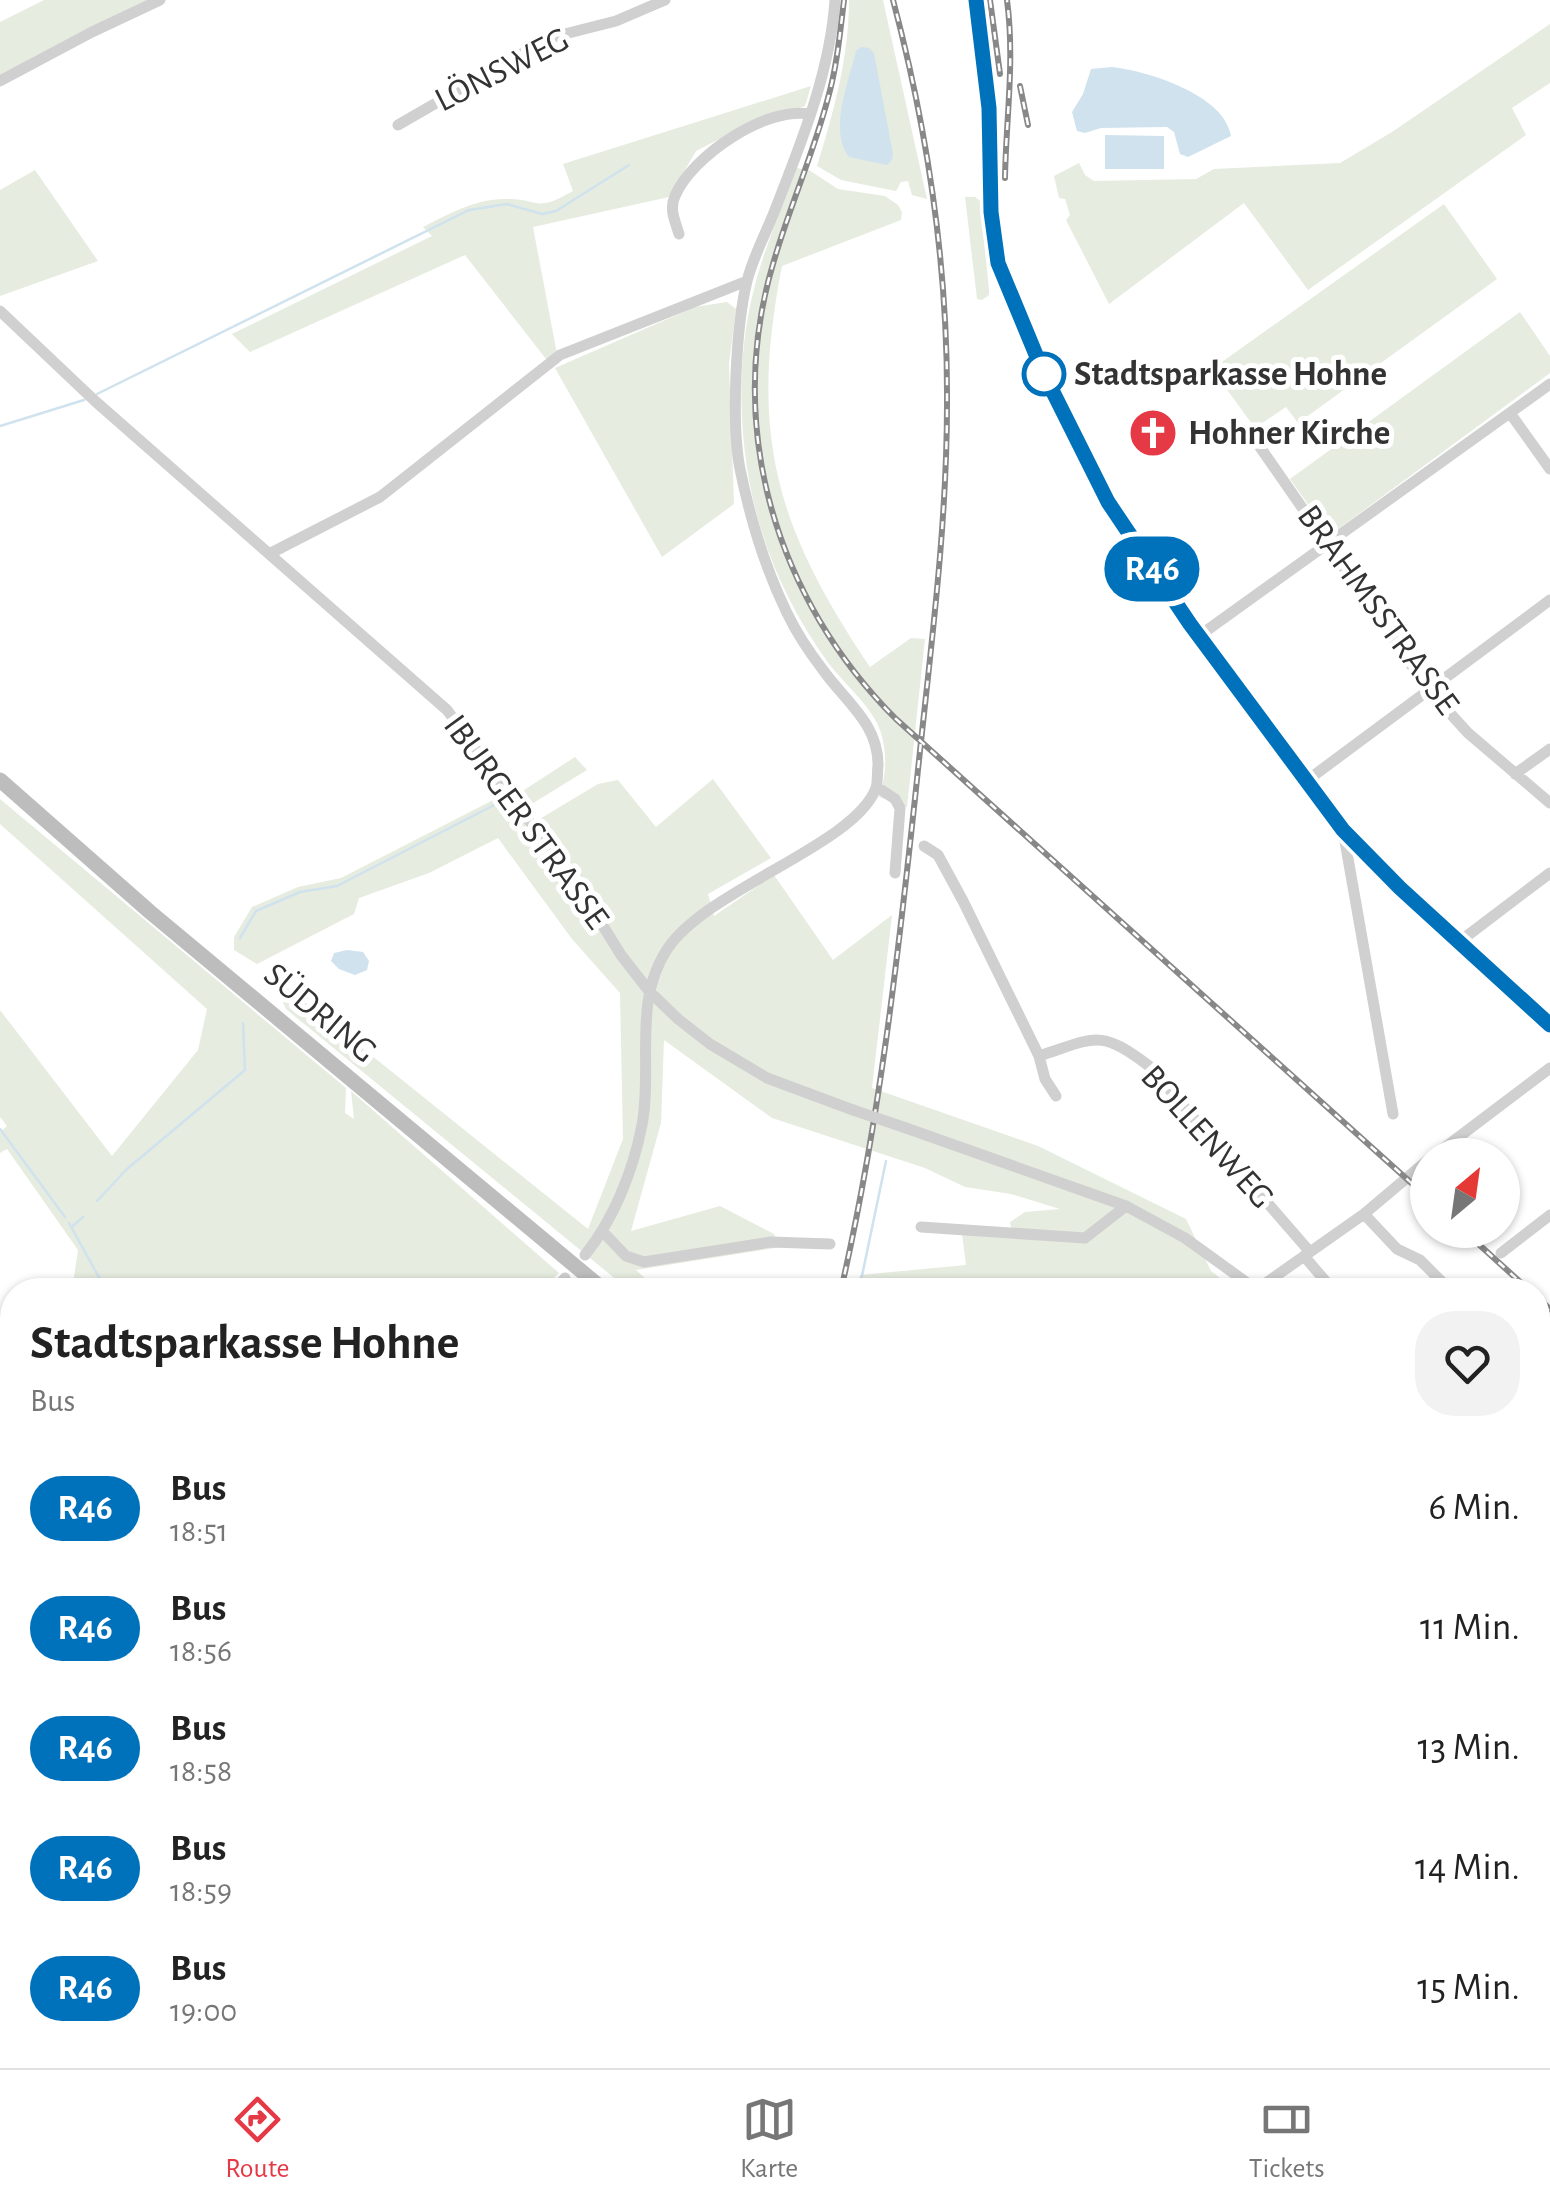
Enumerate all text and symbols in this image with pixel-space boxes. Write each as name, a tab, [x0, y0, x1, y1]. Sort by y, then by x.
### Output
street label: LÖNSWEG	[429, 21, 574, 118]
marker: Stadtsparkasse Hohne	[1023, 353, 1065, 395]
place label: Stadtsparkasse Hohne	[1074, 357, 1387, 392]
church icon: Hohner Kirche	[1127, 407, 1179, 459]
place label: Hohner Kirche	[1188, 416, 1390, 451]
street label: BRAHMSSTRASSE	[1291, 499, 1465, 721]
line badge: R46	[1094, 536, 1210, 602]
text: R46	[1124, 552, 1180, 587]
street label: IBURGER STRASSE	[437, 709, 615, 936]
street label: SÜDRING	[257, 956, 383, 1070]
street label: BOLLENWEG	[1134, 1059, 1280, 1215]
north arrow	[1410, 1138, 1520, 1248]
map controls	[1410, 1138, 1520, 1248]
button: heart	[1415, 1311, 1520, 1416]
text: Stadtsparkasse Hohne	[30, 1320, 459, 1368]
text: Bus	[30, 1385, 75, 1417]
text: Bus	[170, 1470, 226, 1508]
text: 6 Min.	[1428, 1489, 1520, 1527]
text: R46	[57, 1491, 113, 1526]
text: 18:51	[170, 1515, 228, 1547]
text: Bus	[170, 1590, 226, 1628]
text: 11 Min.	[1420, 1609, 1520, 1647]
text: R46	[57, 1611, 113, 1646]
text: 18:56	[170, 1635, 232, 1667]
text: Bus	[170, 1710, 226, 1748]
text: 13 Min.	[1418, 1729, 1520, 1767]
text: R46	[57, 1731, 113, 1766]
text: 18:58	[170, 1755, 232, 1787]
text: Bus	[170, 1830, 226, 1868]
text: 14 Min.	[1415, 1849, 1520, 1887]
text: R46	[57, 1851, 113, 1886]
text: 18:59	[170, 1875, 232, 1907]
text: Bus	[170, 1950, 226, 1988]
text: 15 Min.	[1417, 1969, 1520, 2007]
text: R46	[57, 1971, 113, 2006]
text: 19:00	[170, 1995, 237, 2027]
tab: Route	[225, 2092, 289, 2186]
tab: Karte	[740, 2092, 798, 2186]
tab: Tickets	[1249, 2092, 1325, 2186]

